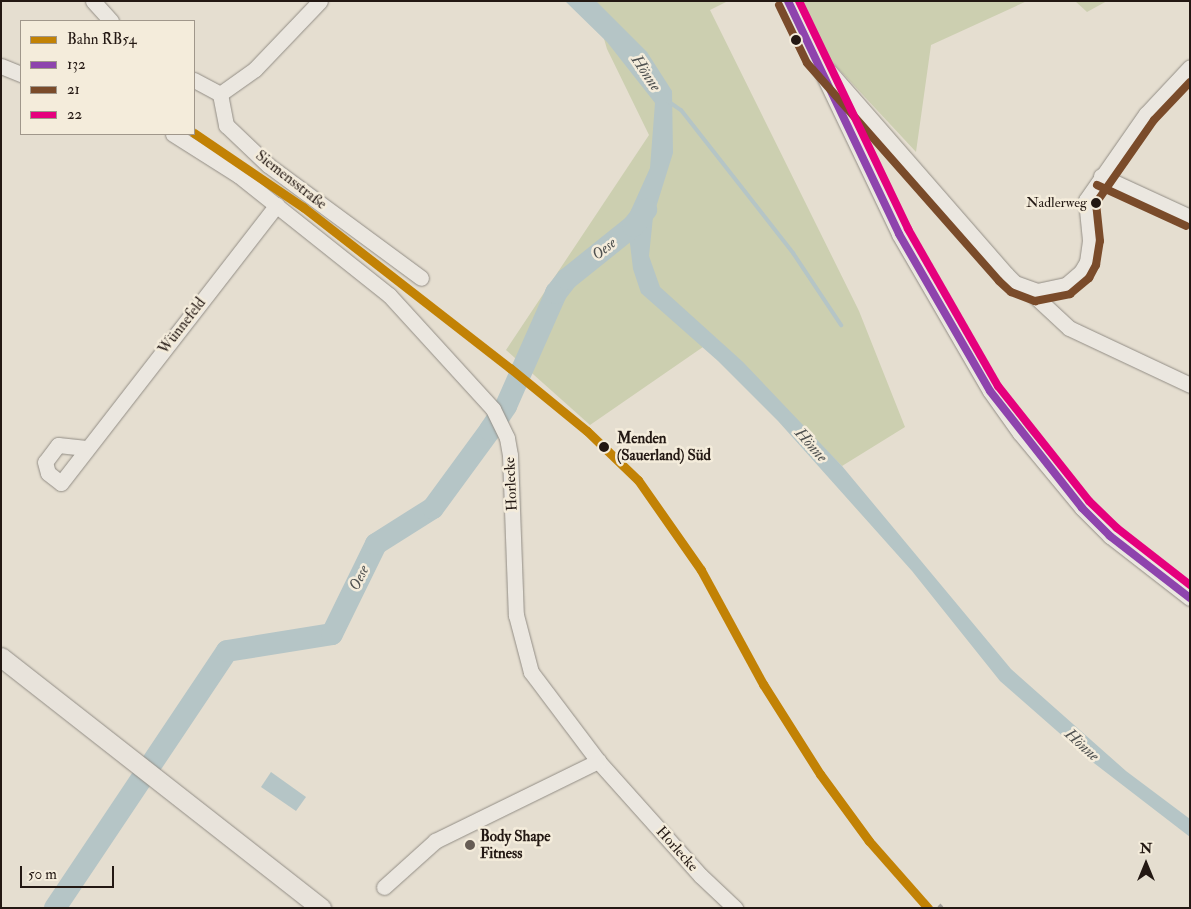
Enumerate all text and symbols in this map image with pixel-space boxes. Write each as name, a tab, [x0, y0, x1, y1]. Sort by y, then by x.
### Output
legend	[20, 20, 195, 135]
text: Bahn RB54	[67, 30, 137, 49]
unlabelled marker	[791, 35, 801, 45]
water label: Hönne	[627, 51, 665, 95]
text: 132	[67, 55, 86, 74]
text: 21	[67, 80, 80, 99]
text: 22	[67, 105, 82, 124]
street label: Siemensstraße	[252, 147, 330, 213]
place label: Nadlerweg	[1026, 195, 1087, 211]
marker: Nadlerweg	[1091, 198, 1101, 208]
water label: Oese	[588, 233, 620, 265]
street label: Wünnefeld	[154, 294, 210, 358]
water label: Hönne	[791, 424, 831, 466]
place label: Menden (Sauerland) Süd	[617, 429, 711, 464]
marker: Menden (Sauerland) Süd	[595, 438, 613, 456]
street label: Horlecke	[501, 456, 521, 512]
water label: Oese	[345, 562, 373, 594]
water label: Hönne	[1061, 725, 1103, 765]
street label: Horlecke	[652, 823, 702, 875]
place label: Body Shape Fitness	[480, 827, 550, 862]
marker: Body Shape Fitness	[464, 839, 476, 851]
north arrow	[1121, 839, 1171, 889]
text: N	[1140, 840, 1152, 857]
scale bar	[22, 856, 116, 888]
text: 50 m	[28, 865, 57, 884]

